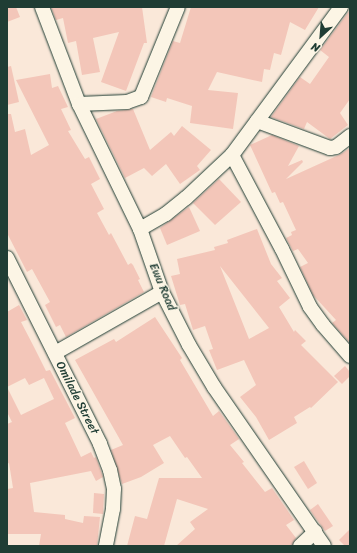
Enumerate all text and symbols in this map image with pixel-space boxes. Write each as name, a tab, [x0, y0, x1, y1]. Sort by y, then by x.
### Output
north arrow	[301, 16, 341, 56]
text: N	[308, 37, 323, 57]
street label: Ewu Road	[146, 261, 178, 313]
street label: Omilade Street	[52, 359, 102, 437]

